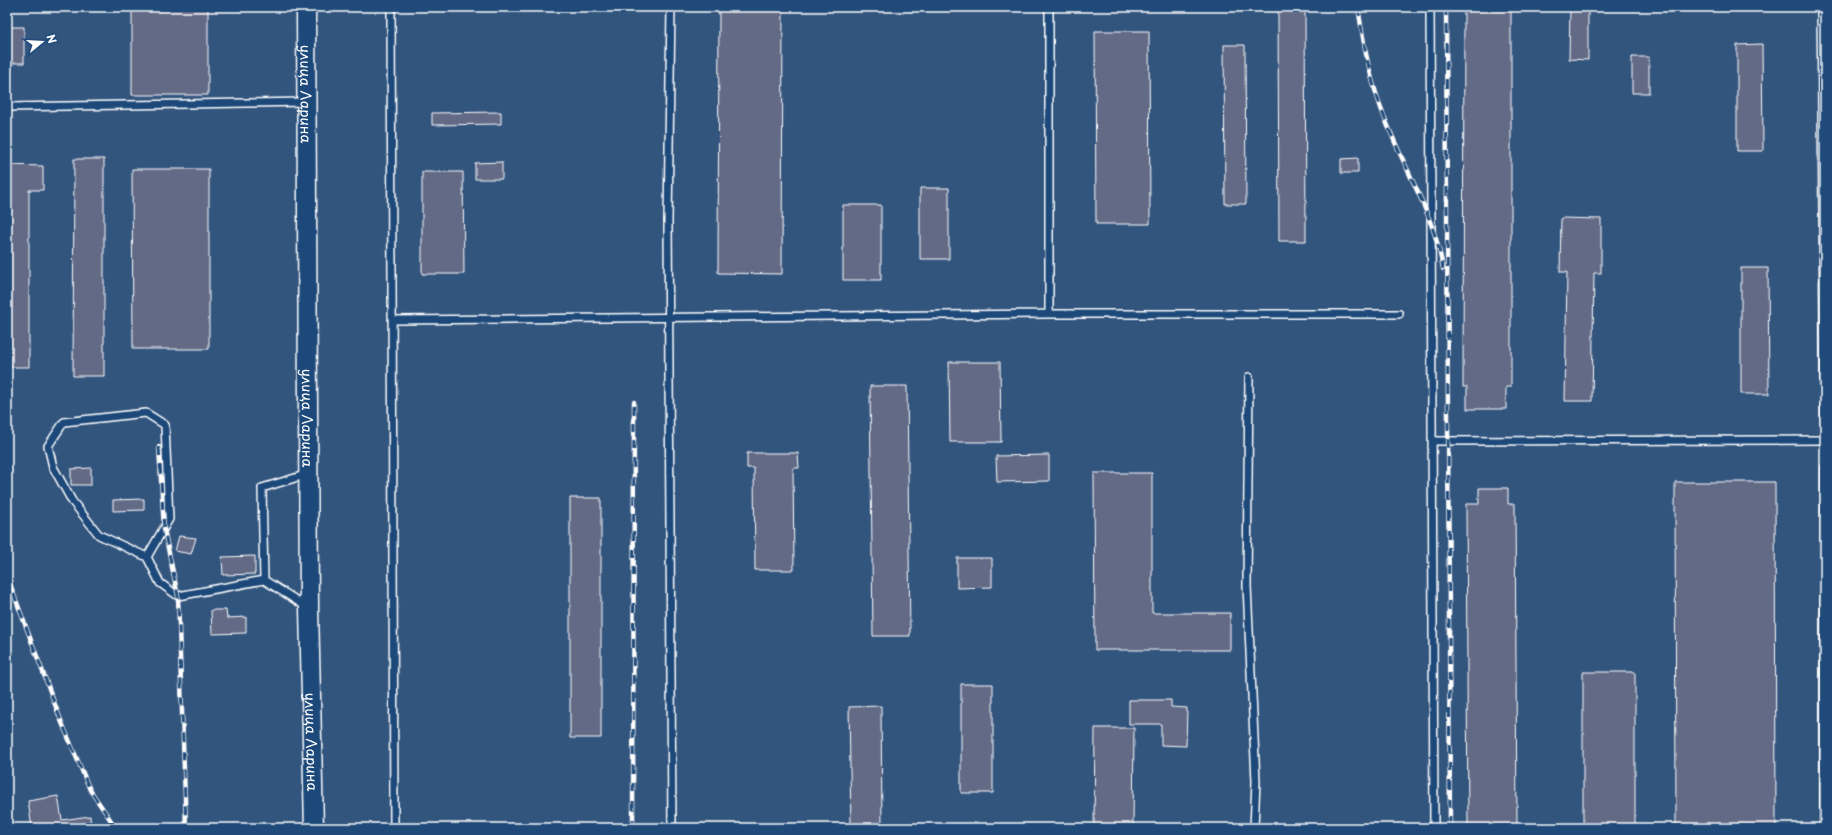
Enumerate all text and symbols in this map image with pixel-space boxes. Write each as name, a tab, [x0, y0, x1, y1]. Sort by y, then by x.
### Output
north arrow	[22, 22, 62, 62]
text: N	[43, 32, 62, 46]
street label: улица Ларина	[296, 45, 317, 144]
street label: улица Ларина	[297, 369, 319, 468]
street label: улица Ларина	[300, 692, 324, 792]

